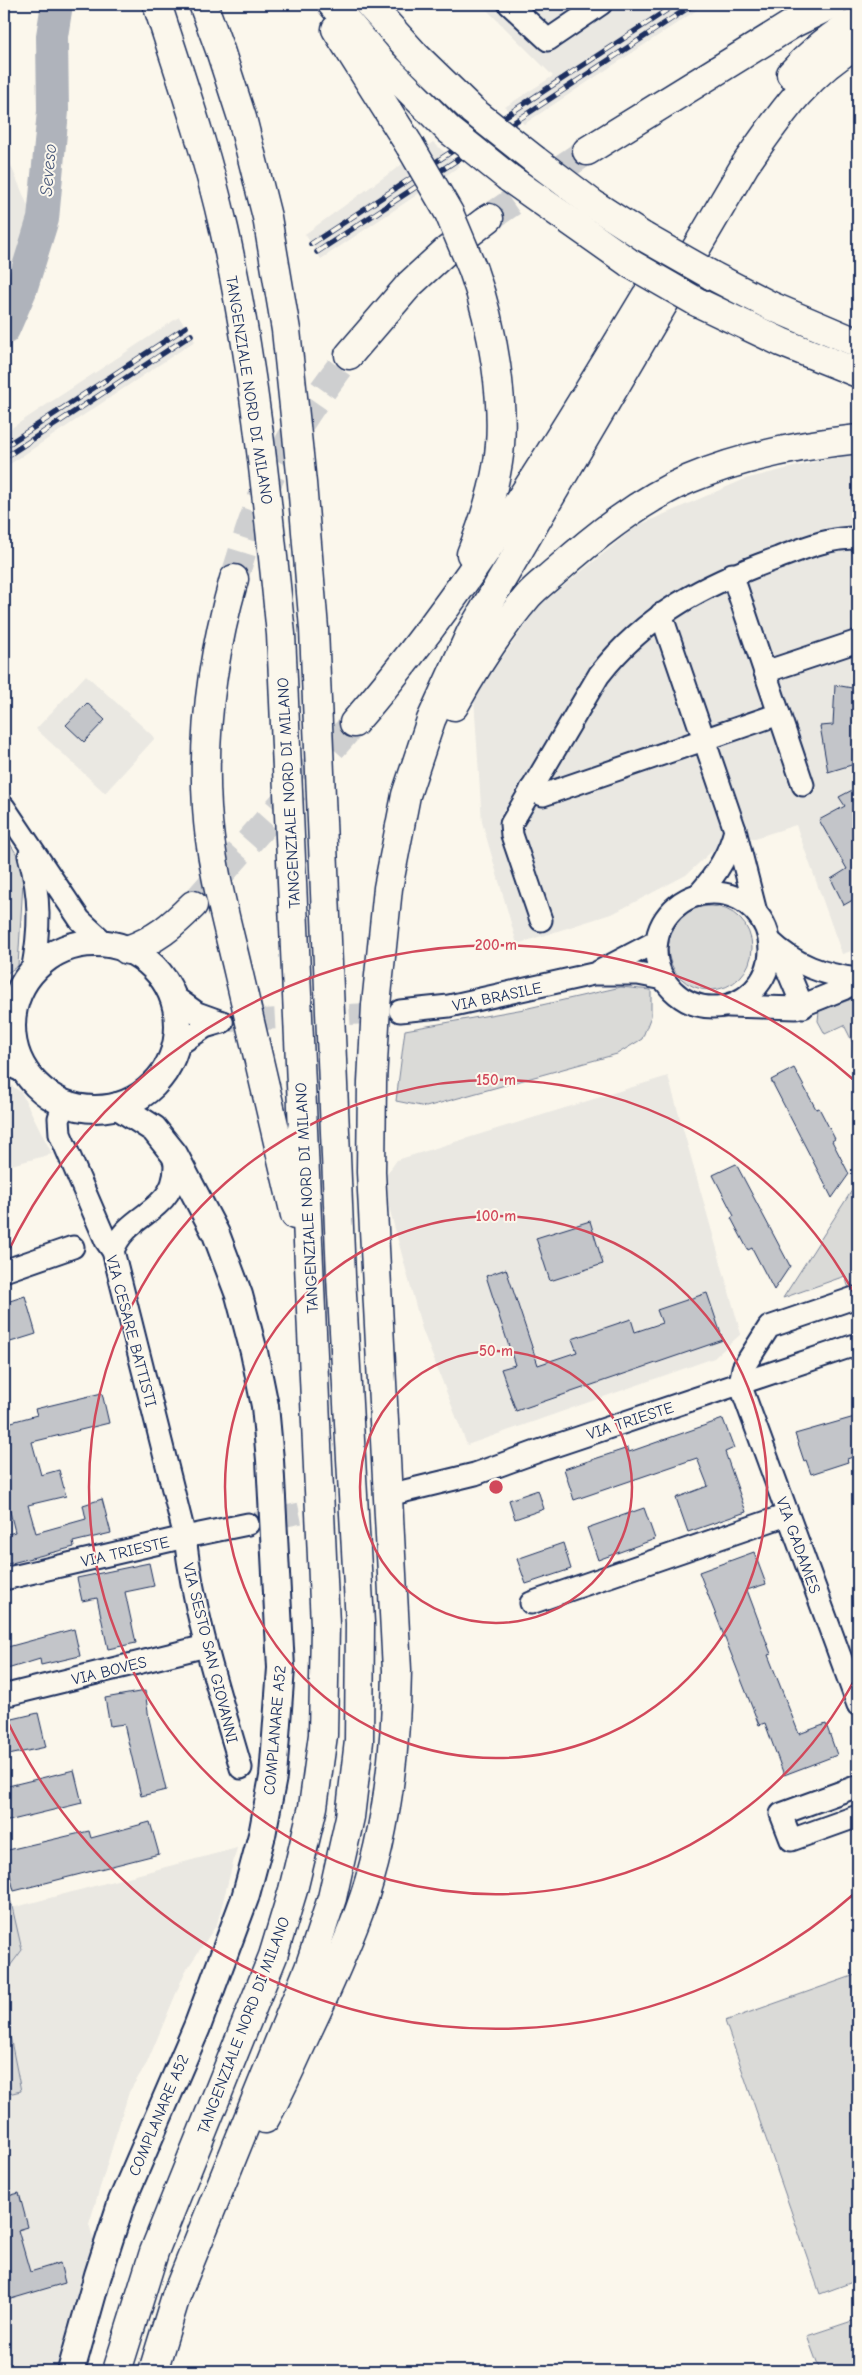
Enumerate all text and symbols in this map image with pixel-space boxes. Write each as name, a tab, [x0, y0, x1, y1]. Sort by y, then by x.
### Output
water label: Seveso	[36, 143, 61, 197]
street label: TANGENZIALE NORD DI MILANO	[222, 275, 276, 506]
street label: TANGENZIALE NORD DI MILANO	[274, 677, 304, 909]
text: 200 m	[475, 936, 517, 954]
street label: VIA BRASILE	[451, 979, 544, 1015]
text: 150 m	[476, 1071, 516, 1089]
street label: TANGENZIALE NORD DI MILANO	[292, 1082, 322, 1314]
text: 100 m	[476, 1207, 516, 1225]
street label: VIA CESARE BATTISTI	[102, 1253, 160, 1409]
text: 50 m	[479, 1342, 513, 1360]
street label: VIA TRIESTE	[585, 1398, 676, 1443]
centre of rings	[487, 1478, 505, 1496]
street label: VIA GADAMES	[772, 1495, 824, 1596]
street label: VIA TRIESTE	[79, 1533, 171, 1571]
street label: VIA SESTO SAN GIOVANNI	[179, 1561, 241, 1745]
street label: VIA BOVES	[70, 1653, 149, 1689]
street label: COMPLANARE A52	[260, 1664, 290, 1796]
street label: TANGENZIALE NORD DI MILANO	[194, 1914, 294, 2136]
street label: COMPLANARE A52	[125, 2052, 193, 2179]

